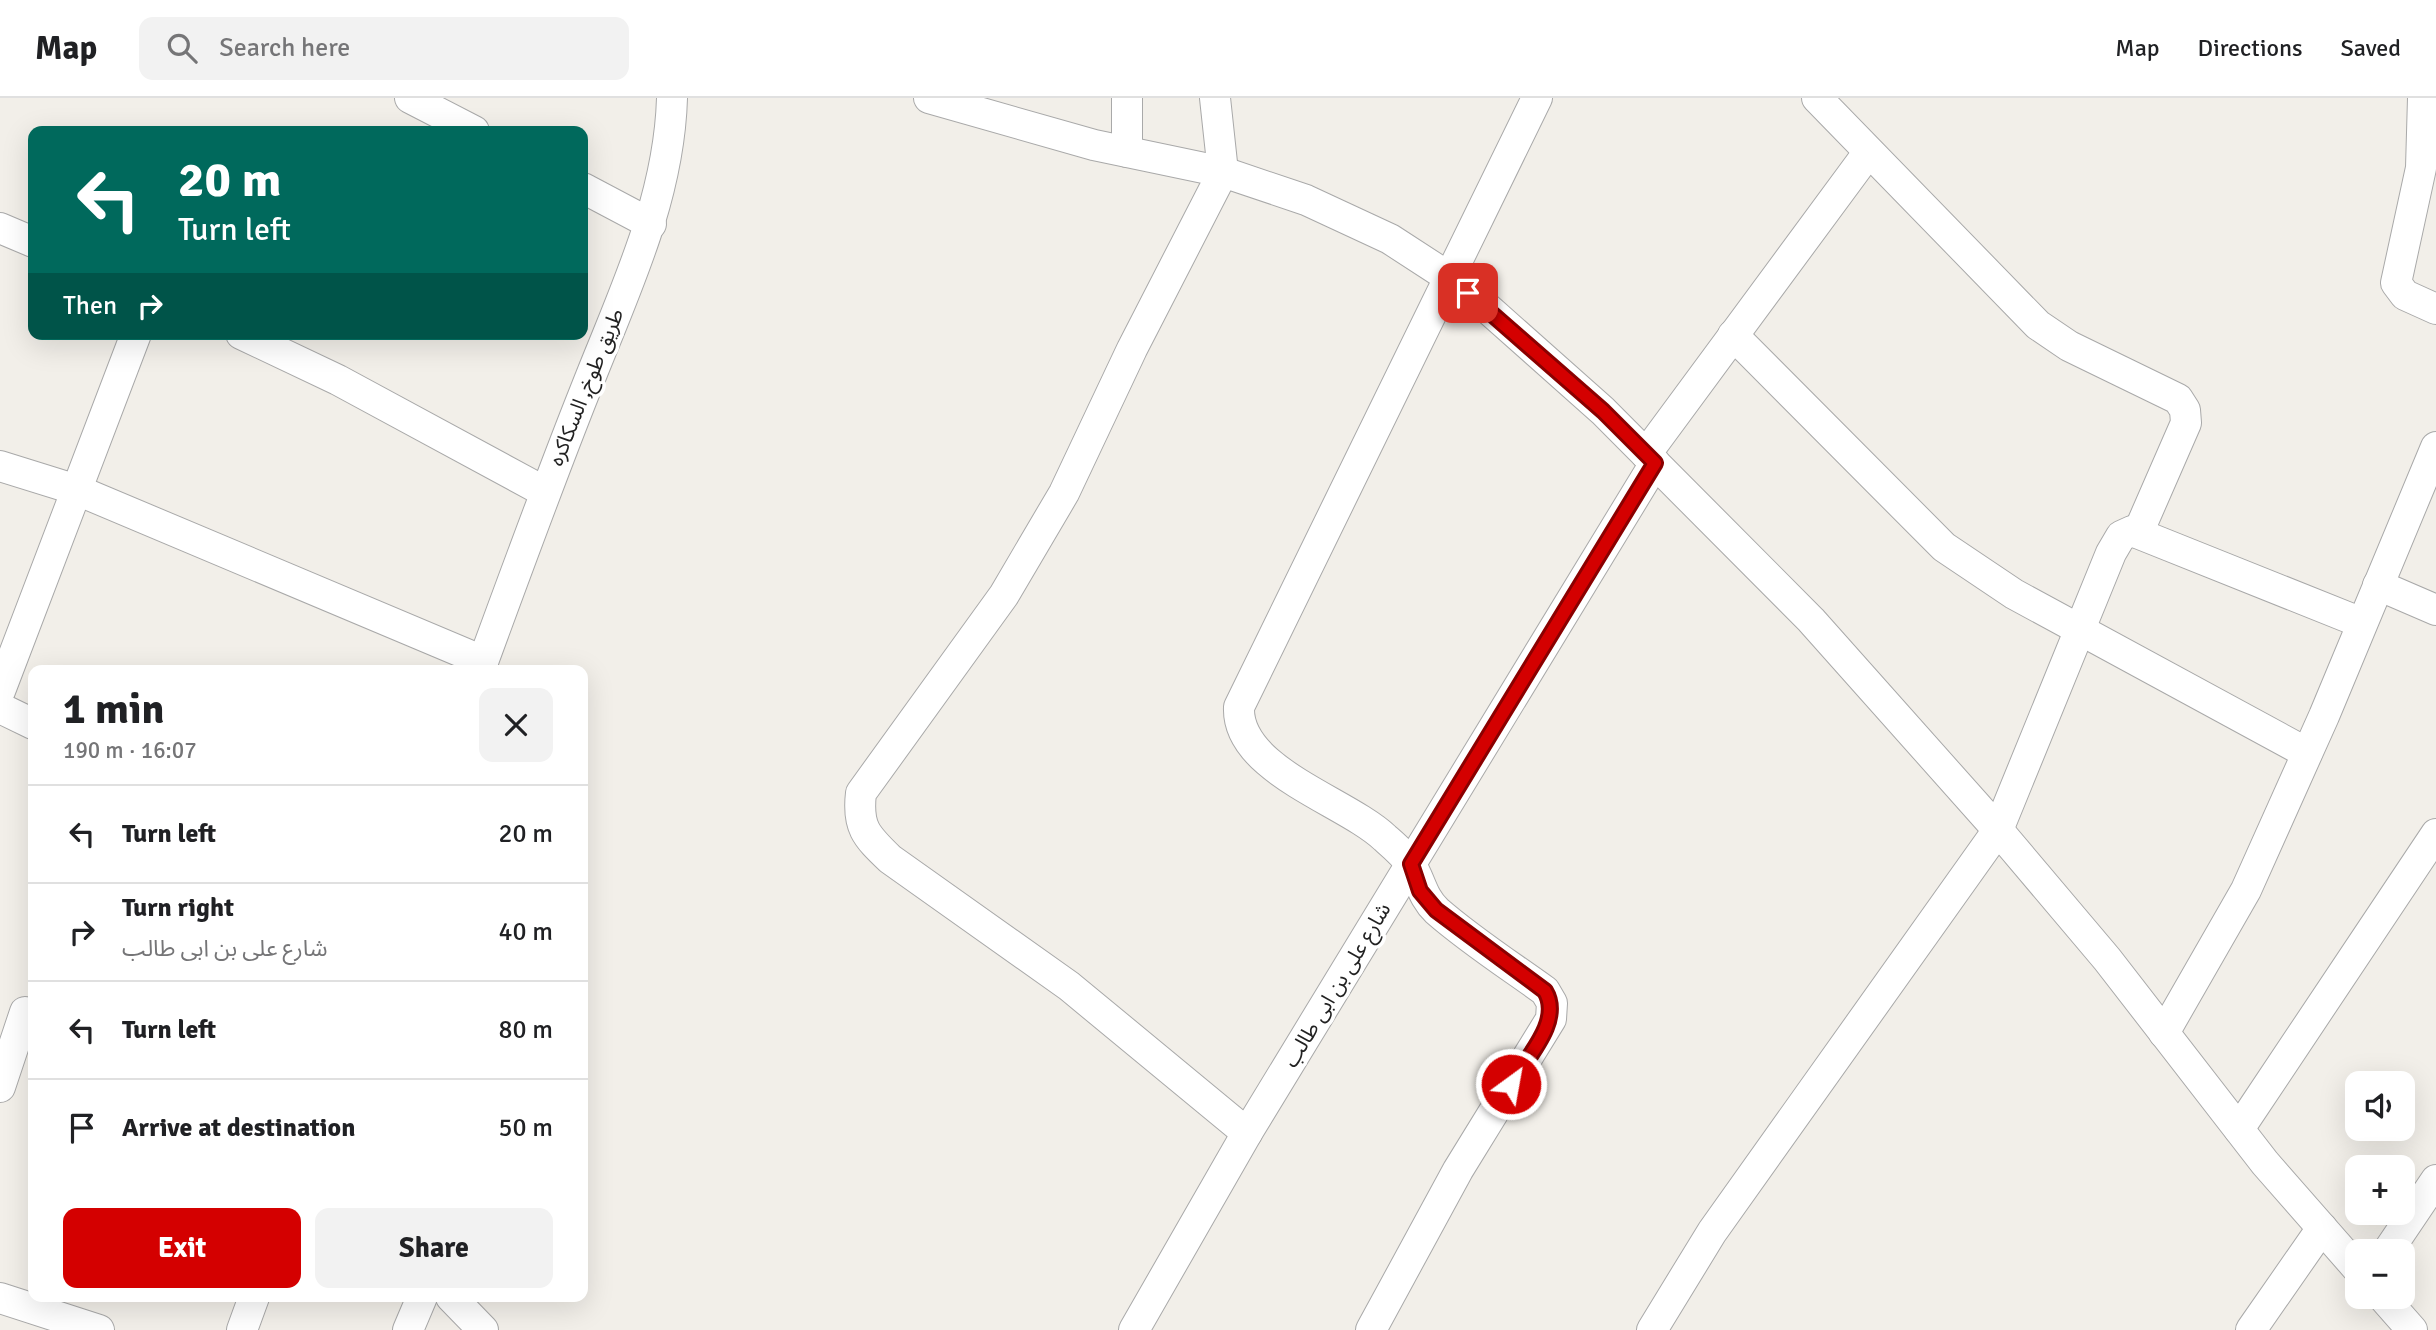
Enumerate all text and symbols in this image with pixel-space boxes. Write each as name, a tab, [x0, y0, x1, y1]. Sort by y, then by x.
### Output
search box	[139, 17, 629, 80]
text: Map	[35, 28, 97, 69]
icon: search	[163, 29, 201, 67]
text: Search here	[219, 32, 350, 64]
text: Map	[2115, 33, 2160, 63]
text: Directions	[2198, 33, 2303, 63]
text: Saved	[2341, 33, 2401, 63]
text: 20 m	[178, 150, 281, 210]
icon: left	[63, 154, 154, 245]
text: Turn left	[178, 210, 291, 249]
pin	[1438, 263, 1498, 323]
icon: arrive	[1449, 274, 1487, 312]
icon: right	[131, 287, 169, 325]
text: Then	[63, 290, 117, 322]
street label: طريق طوخ, السكاكره	[543, 305, 631, 470]
text: 1 min	[63, 684, 164, 735]
button: close	[479, 688, 553, 762]
text: 190 m · 16:07	[63, 736, 197, 765]
icon: left	[63, 815, 101, 853]
text: Turn left	[122, 818, 216, 850]
text: 20 m	[498, 818, 553, 850]
text: Turn right	[122, 892, 234, 924]
street label: شارع على بن ابى طالب	[1278, 898, 1398, 1073]
icon: right	[63, 913, 101, 951]
text: 40 m	[498, 916, 553, 948]
text: شارع على بن ابى طالب	[122, 934, 327, 963]
icon: left	[63, 1011, 101, 1049]
text: Turn left	[122, 1014, 216, 1046]
text: 80 m	[498, 1014, 553, 1046]
position arrow	[1474, 1047, 1548, 1121]
map controls	[2345, 1071, 2415, 1309]
button: sound	[2345, 1071, 2415, 1141]
icon: arrive	[63, 1109, 101, 1147]
text: Arrive at destination	[122, 1112, 355, 1144]
text: 50 m	[498, 1112, 553, 1144]
button: +	[2345, 1155, 2415, 1225]
button: Exit	[63, 1208, 301, 1288]
button: Share	[315, 1208, 553, 1288]
button: −	[2345, 1239, 2415, 1309]

